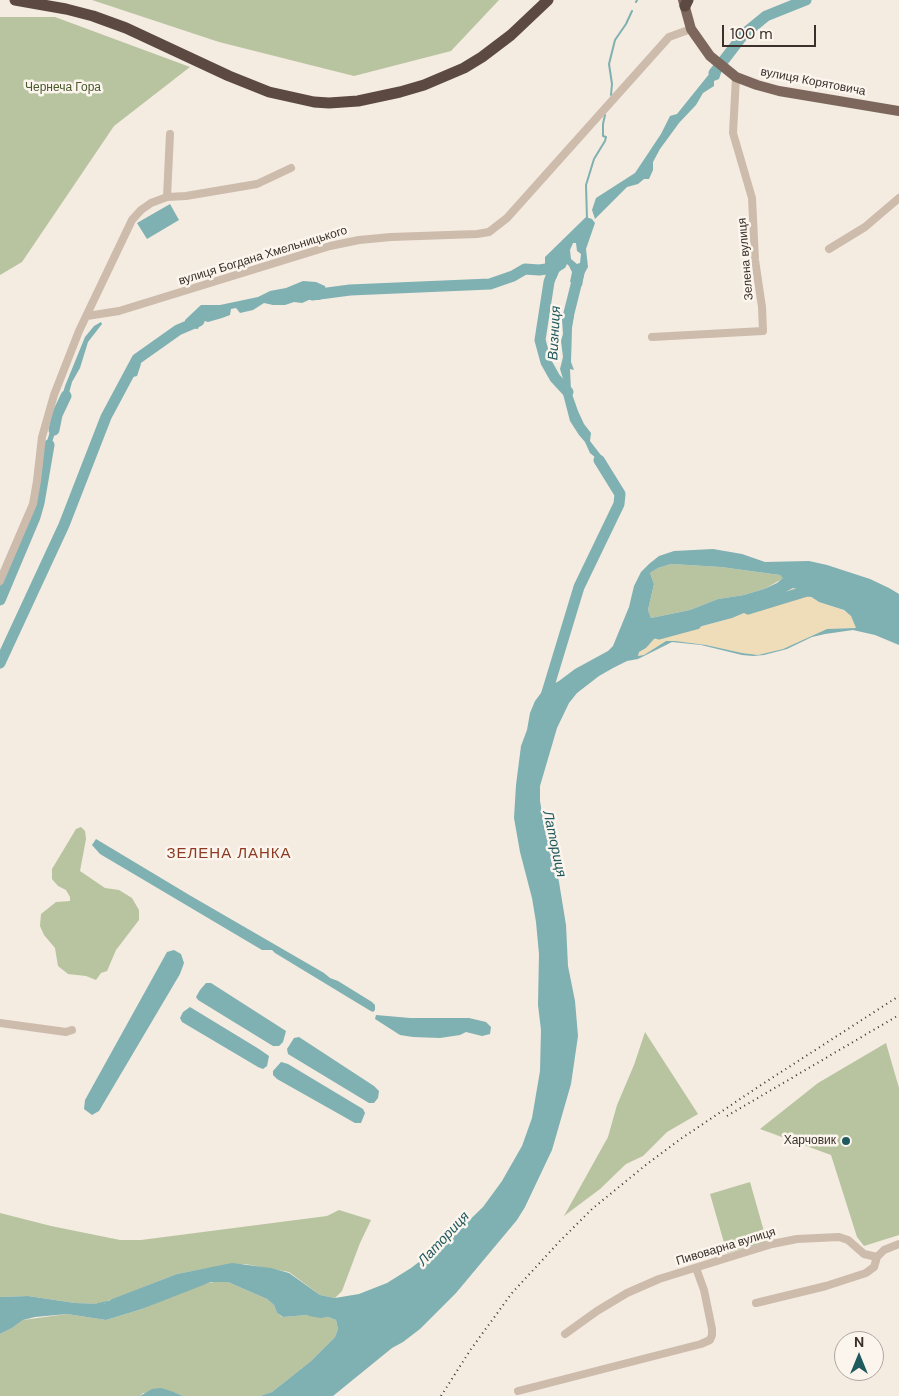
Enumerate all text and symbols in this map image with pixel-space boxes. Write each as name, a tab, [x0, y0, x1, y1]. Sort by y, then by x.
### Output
scale bar	[724, 15, 818, 47]
text: 100 m	[730, 24, 773, 44]
street label: вулиця Корятовича	[759, 65, 867, 99]
park label: Чернеча Гора	[25, 81, 101, 95]
street label: Зелена вулиця	[735, 217, 757, 301]
street label: вулиця Богдана Хмельницького	[177, 223, 349, 289]
water label: Визниця	[545, 305, 565, 361]
water label: Латориця	[539, 809, 569, 879]
district label: ЗЕЛЕНА ЛАНКА	[165, 845, 293, 863]
place label: Харчовик	[784, 1134, 836, 1148]
marker: Харчовик	[840, 1135, 852, 1147]
water label: Латориця	[415, 1209, 473, 1269]
street label: Пивоварна вулиця	[675, 1225, 777, 1269]
north arrow	[834, 1331, 884, 1381]
text: N	[854, 1333, 864, 1351]

